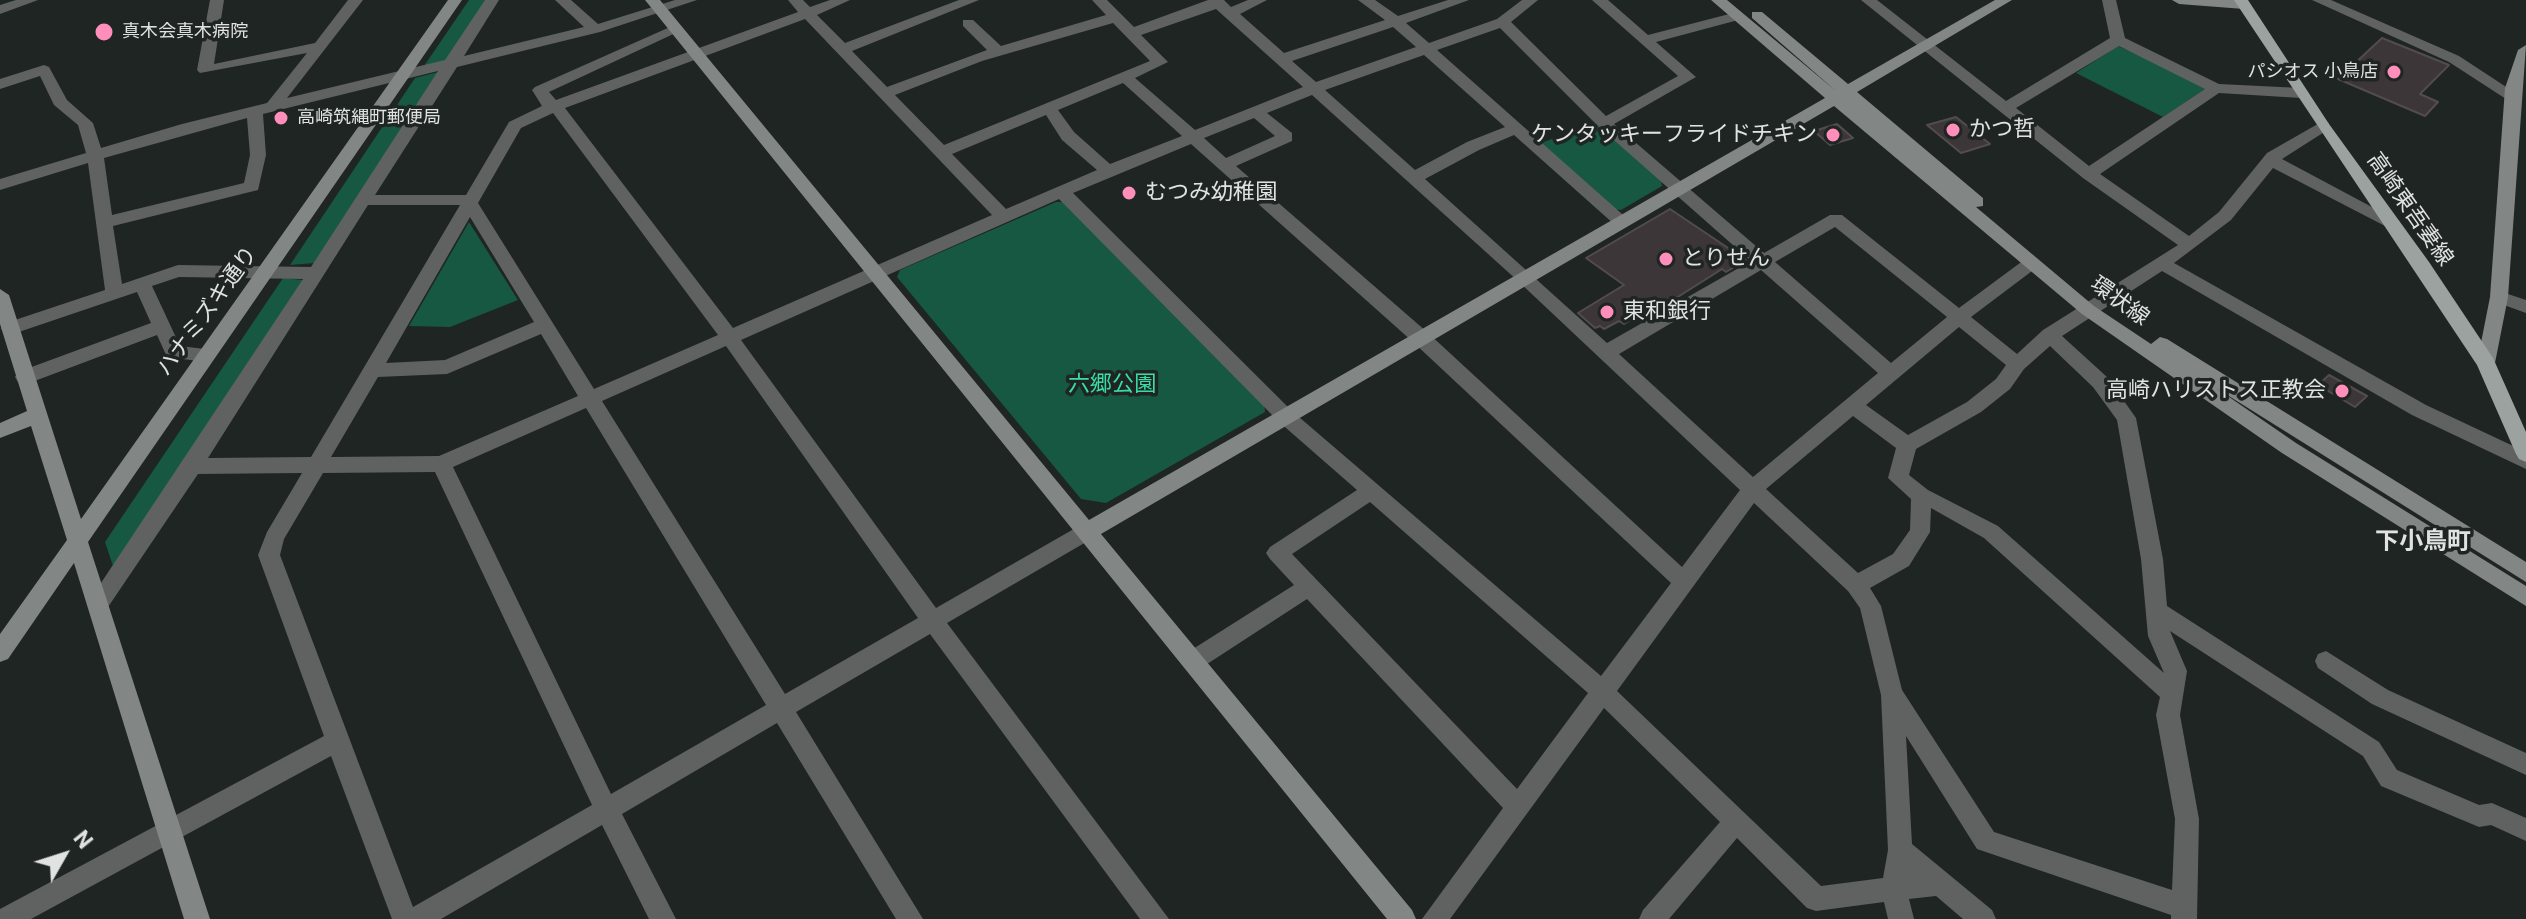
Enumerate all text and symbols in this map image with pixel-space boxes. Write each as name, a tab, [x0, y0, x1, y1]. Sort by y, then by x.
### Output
marker: 真木会真木病院	[93, 21, 115, 43]
place label: 真木会真木病院	[122, 21, 248, 43]
place label: パシオス 小鳥店	[2248, 61, 2378, 83]
marker: パシオス 小鳥店	[2385, 63, 2403, 81]
place label: 高崎筑縄町郵便局	[297, 107, 441, 129]
marker: 高崎筑縄町郵便局	[272, 109, 290, 127]
place label: かつ哲	[1969, 117, 2035, 143]
marker: かつ哲	[1944, 121, 1962, 139]
place label: ケンタッキーフライドチキン	[1531, 122, 1817, 148]
marker: ケンタッキーフライドチキン	[1824, 126, 1842, 144]
street label: 高崎東吾妻線	[2360, 148, 2458, 272]
place label: むつみ幼稚園	[1145, 180, 1277, 206]
marker: むつみ幼稚園	[1120, 184, 1138, 202]
street label: ハナミズキ通り	[152, 242, 264, 382]
place label: とりせん	[1682, 246, 1770, 272]
marker: とりせん	[1657, 250, 1675, 268]
street label: 環状線	[2085, 272, 2153, 332]
place label: 東和銀行	[1623, 299, 1711, 325]
marker: 東和銀行	[1598, 303, 1616, 321]
park label: 六郷公園	[1068, 372, 1156, 398]
place label: 高崎ハリストス正教会	[2106, 378, 2326, 404]
marker: 高崎ハリストス正教会	[2333, 382, 2351, 400]
district label: 下小鳥町	[2375, 529, 2471, 557]
north arrow	[24, 815, 104, 895]
text: N	[68, 826, 98, 853]

